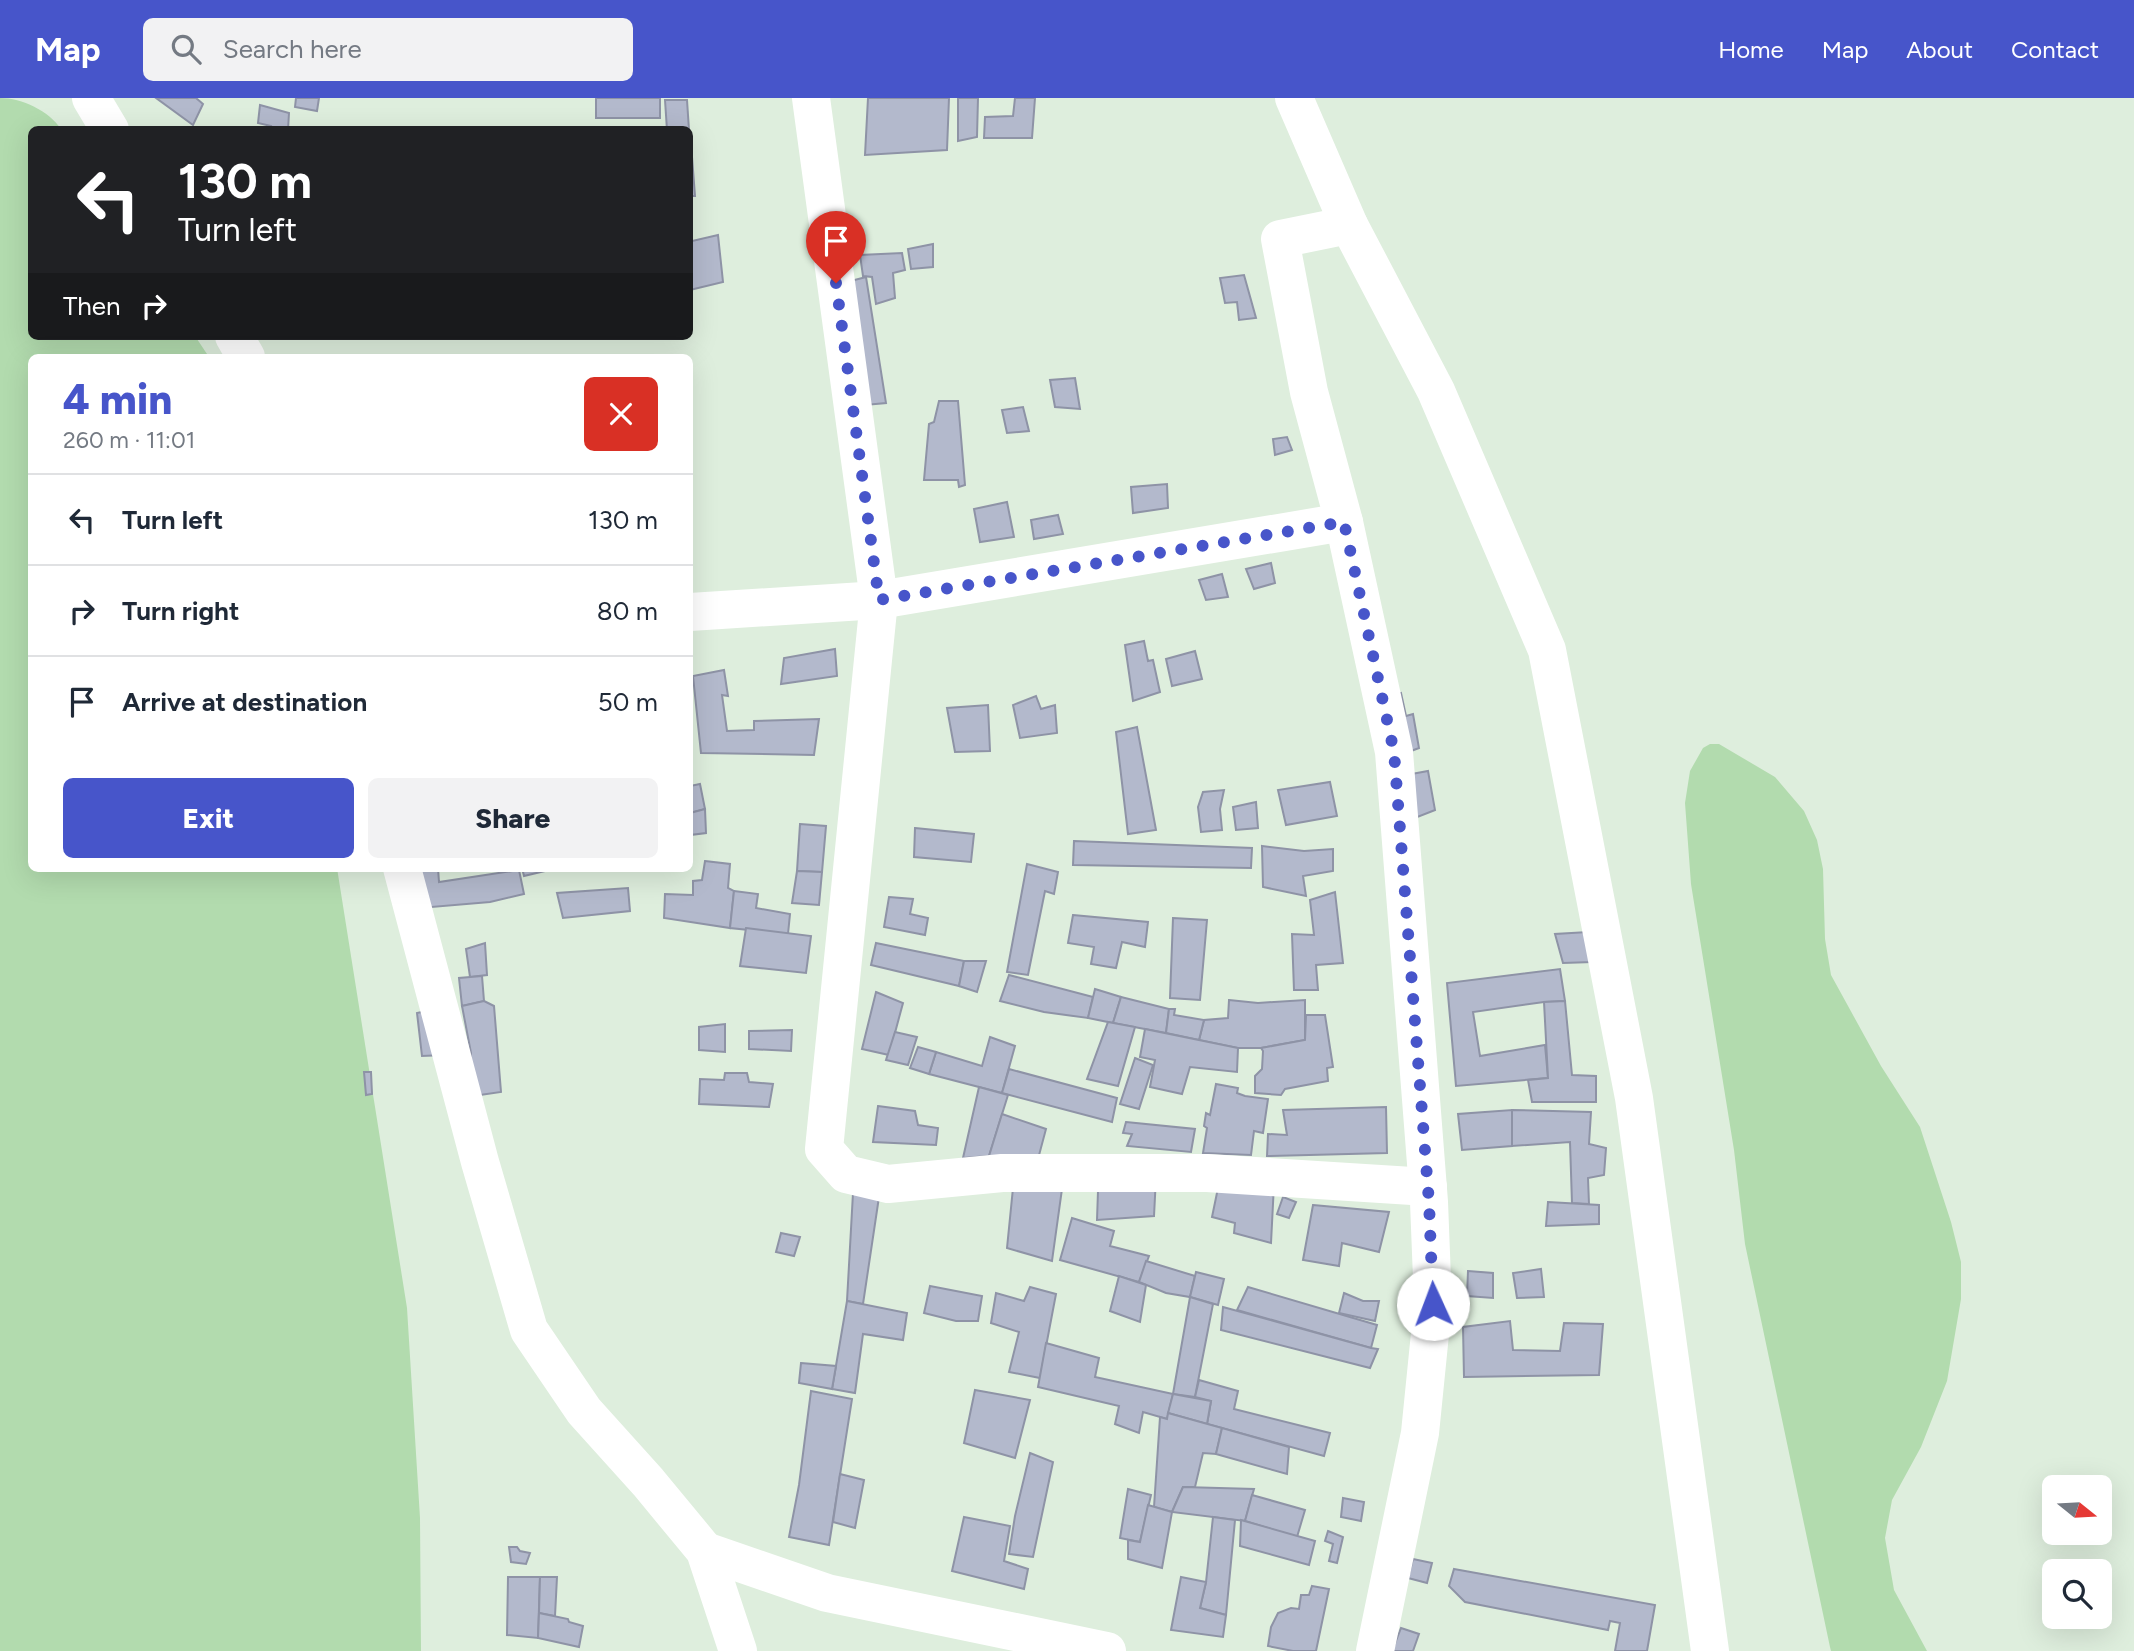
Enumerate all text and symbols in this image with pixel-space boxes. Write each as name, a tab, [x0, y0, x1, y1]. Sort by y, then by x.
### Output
search box	[143, 18, 633, 81]
text: Map	[35, 30, 101, 69]
icon: search	[167, 30, 205, 68]
text: Search here	[223, 33, 362, 65]
text: Home	[1718, 35, 1784, 64]
text: Map	[1822, 35, 1868, 64]
text: About	[1906, 35, 1973, 64]
text: Contact	[2011, 35, 2099, 64]
text: 130 m	[178, 151, 312, 210]
icon: left	[63, 154, 154, 245]
text: Turn left	[178, 211, 297, 249]
pin	[806, 211, 866, 283]
icon: arrive	[817, 222, 855, 260]
icon: right	[135, 287, 173, 325]
text: Then	[63, 290, 121, 322]
text: 4 min	[63, 374, 172, 425]
button: close	[584, 377, 658, 451]
text: 260 m · 11:01	[63, 426, 195, 454]
icon: left	[63, 501, 101, 539]
text: Turn left	[122, 504, 223, 536]
text: 130 m	[588, 504, 658, 536]
icon: right	[63, 592, 101, 630]
text: Turn right	[122, 595, 239, 627]
text: 80 m	[597, 595, 658, 627]
icon: arrive	[63, 683, 101, 721]
text: Arrive at destination	[122, 686, 367, 718]
text: 50 m	[598, 686, 658, 718]
button: Exit	[63, 778, 354, 858]
button: Share	[368, 778, 658, 858]
position arrow	[1396, 1267, 1470, 1341]
north arrow	[2042, 1475, 2112, 1545]
map controls	[2042, 1475, 2112, 1629]
button: search	[2042, 1559, 2112, 1629]

